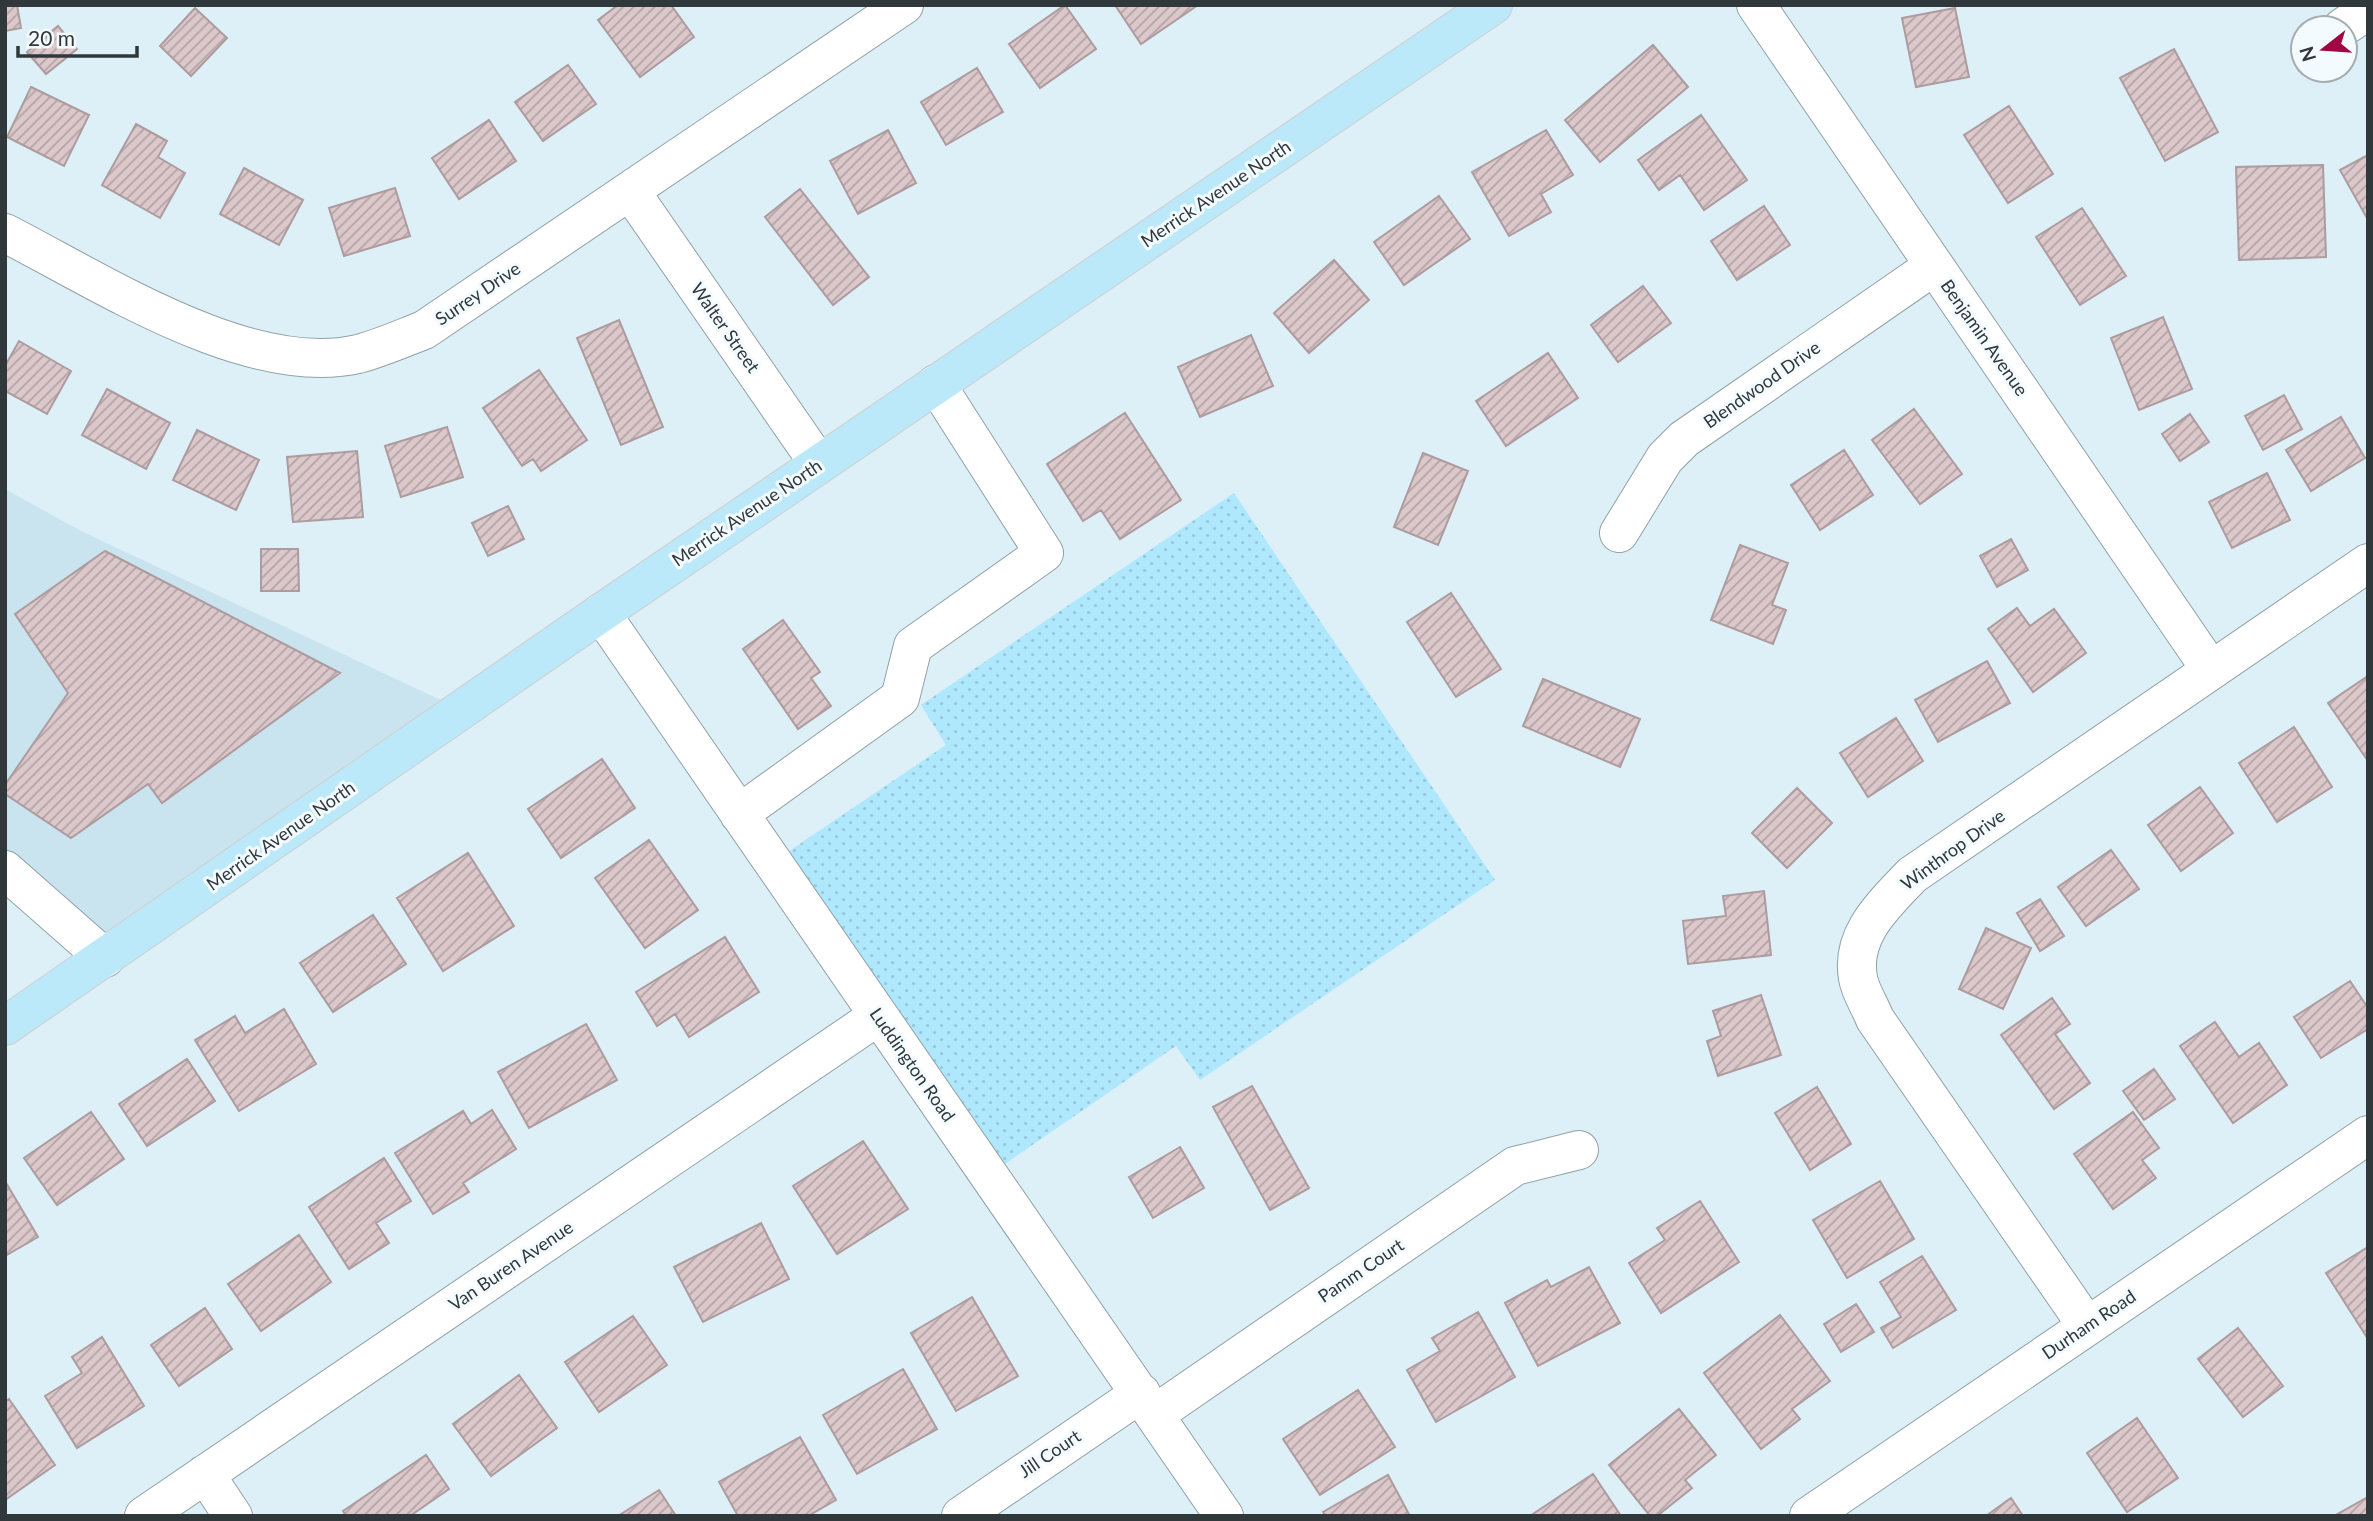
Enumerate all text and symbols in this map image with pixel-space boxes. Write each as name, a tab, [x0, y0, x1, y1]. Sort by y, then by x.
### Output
scale bar	[18, 14, 136, 58]
north arrow	[2289, 14, 2359, 84]
text: 20 m	[28, 25, 75, 50]
text: N	[2294, 44, 2320, 64]
street label: Merrick Avenue North	[1136, 135, 1295, 252]
street label: Surrey Drive	[431, 257, 524, 330]
street label: Benjamin Avenue	[1936, 275, 2033, 400]
street label: Walter Street	[687, 278, 765, 377]
street label: Blendwood Drive	[1699, 336, 1824, 433]
street label: Merrick Avenue North	[667, 454, 826, 571]
street label: Merrick Avenue North	[202, 776, 359, 895]
street label: Winthrop Drive	[1896, 804, 2009, 894]
street label: Luddington Road	[865, 1003, 960, 1126]
street label: Van Buren Avenue	[444, 1215, 577, 1315]
street label: Pamm Court	[1313, 1233, 1408, 1307]
street label: Durham Road	[2037, 1285, 2140, 1364]
street label: Jill Court	[1014, 1424, 1085, 1482]

